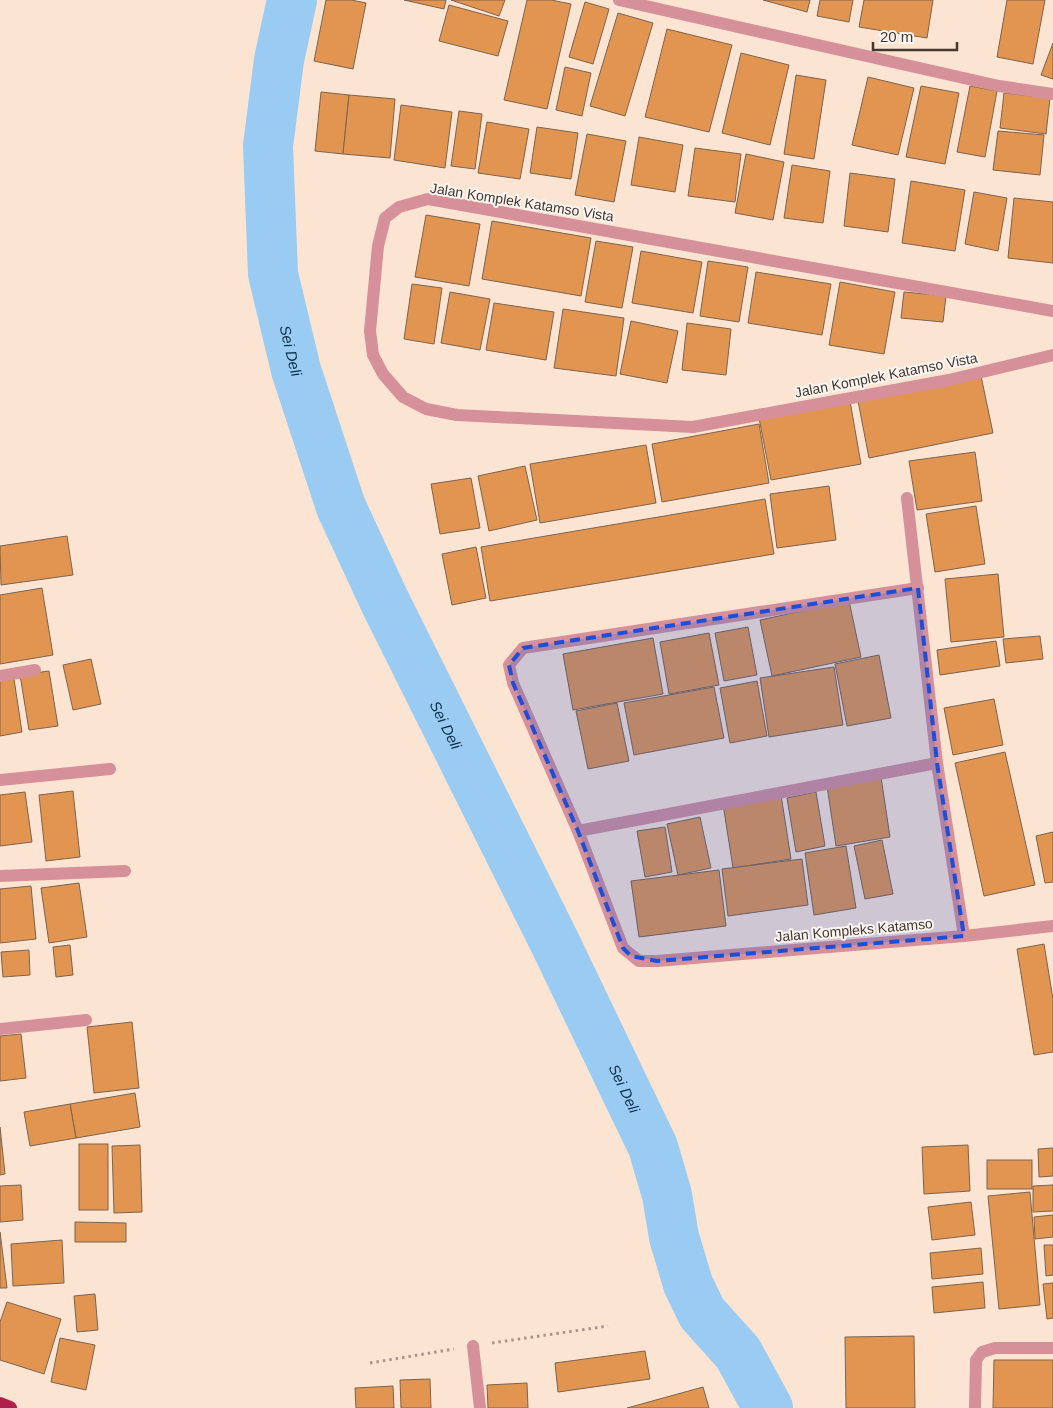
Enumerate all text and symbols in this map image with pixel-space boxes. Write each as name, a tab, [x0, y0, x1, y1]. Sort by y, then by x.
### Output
scale bar	[873, 20, 957, 52]
text: 20 m	[880, 28, 913, 45]
street label: Jalan Komplek Katamso Vista	[429, 180, 615, 224]
water label: Sei Deli	[277, 323, 306, 379]
street label: Jalan Komplek Katamso Vista	[793, 349, 979, 401]
water label: Sei Deli	[427, 698, 466, 752]
street label: Jalan Kompleks Katamso	[775, 915, 934, 945]
water label: Sei Deli	[606, 1061, 644, 1116]

